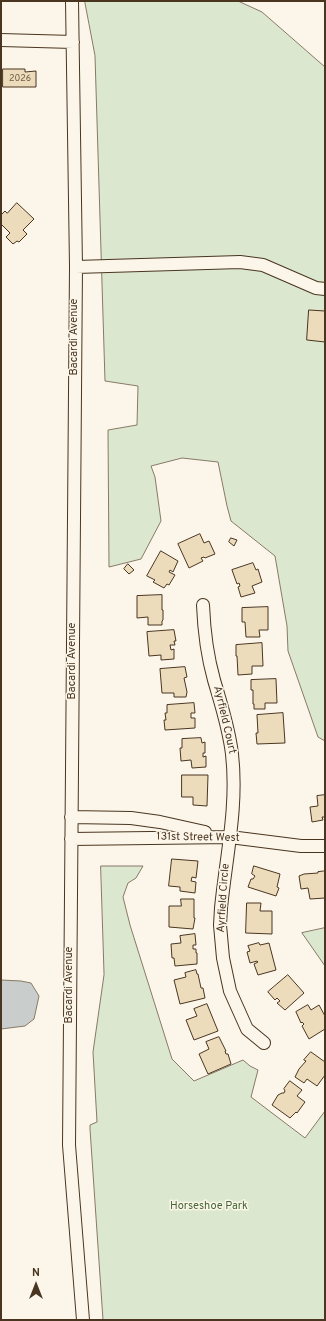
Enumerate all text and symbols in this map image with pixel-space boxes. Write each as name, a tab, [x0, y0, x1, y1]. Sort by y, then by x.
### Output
house number: 2026	[9, 74, 31, 84]
street label: Bacardi Avenue	[68, 299, 82, 375]
street label: Bacardi Avenue	[66, 623, 80, 699]
street label: Ayrfield Court	[210, 685, 238, 755]
street label: 131st Street West	[156, 831, 240, 845]
street label: Ayrfield Circle	[215, 863, 233, 933]
street label: Bacardi Avenue	[63, 947, 77, 1023]
park label: Horseshoe Park	[170, 1200, 248, 1214]
north arrow	[16, 1265, 56, 1305]
text: N	[32, 1266, 40, 1280]

